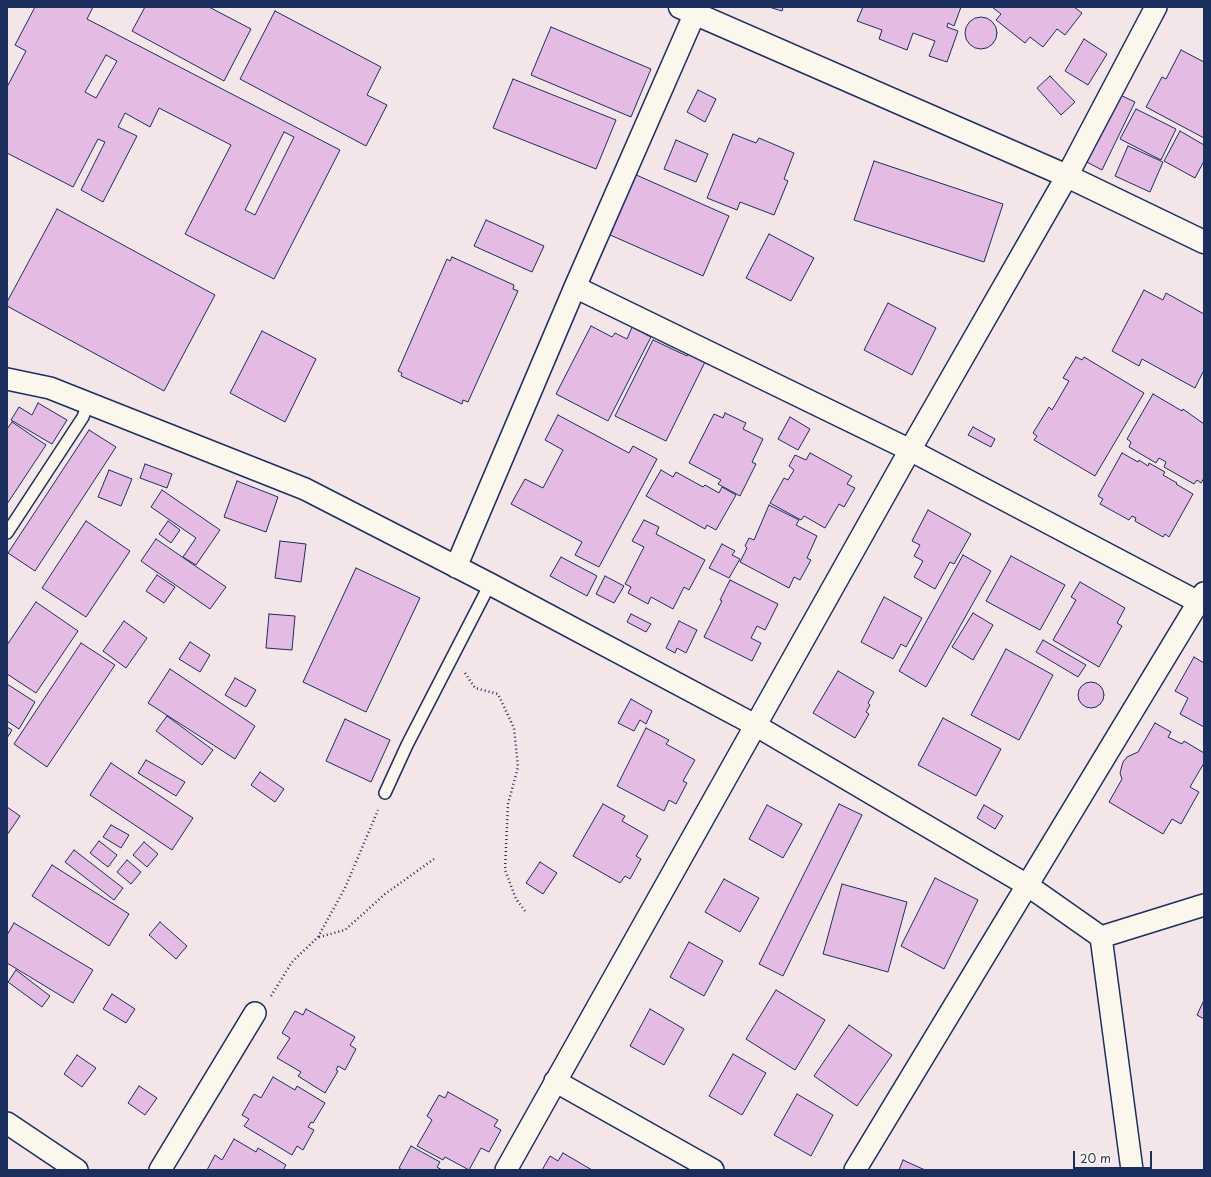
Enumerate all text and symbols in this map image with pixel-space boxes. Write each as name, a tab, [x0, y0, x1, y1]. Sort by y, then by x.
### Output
scale bar	[1075, 1143, 1154, 1169]
text: 20 m	[1080, 1149, 1111, 1167]

